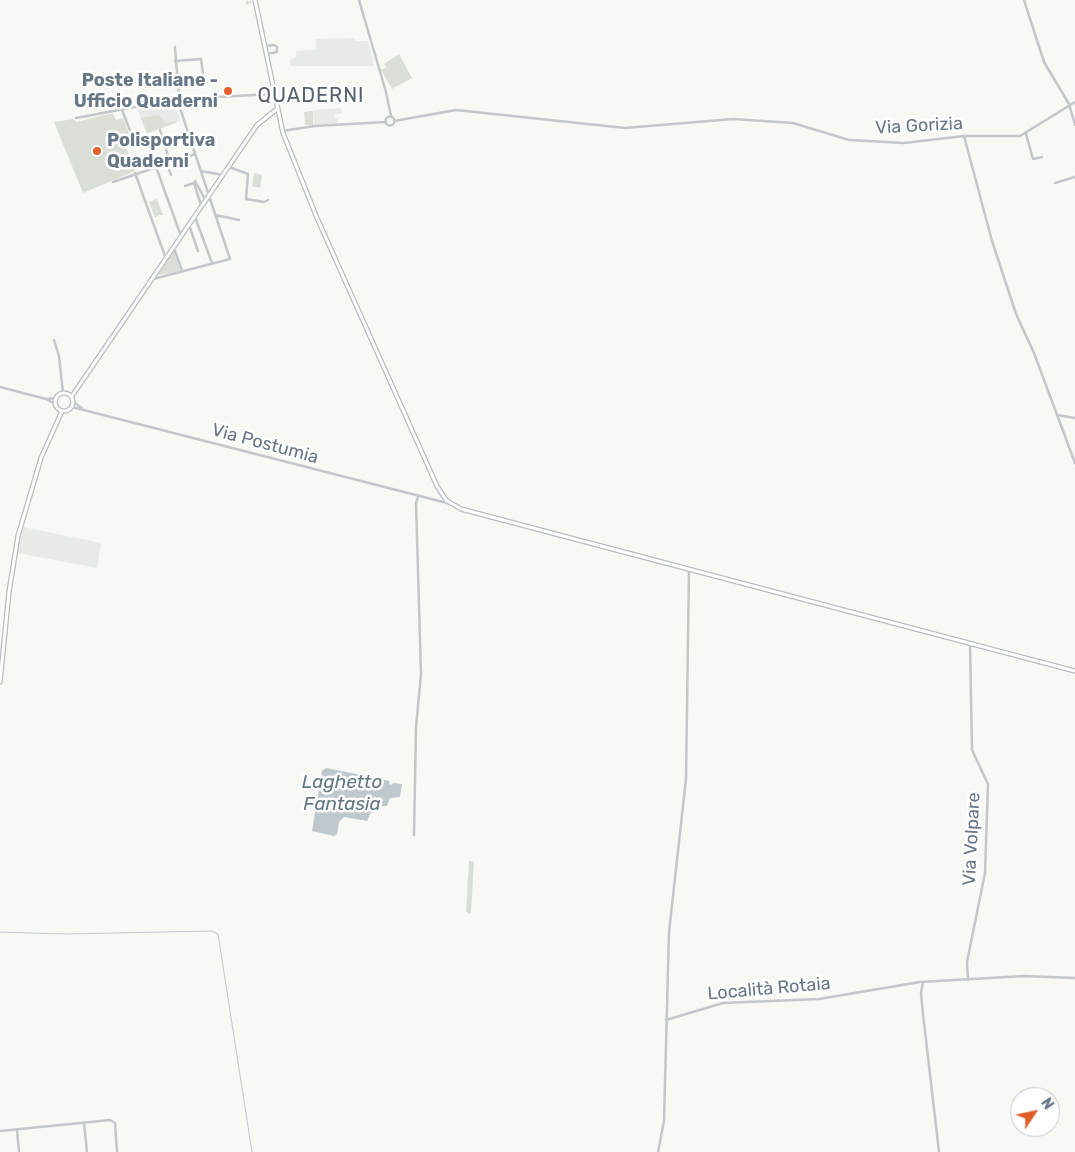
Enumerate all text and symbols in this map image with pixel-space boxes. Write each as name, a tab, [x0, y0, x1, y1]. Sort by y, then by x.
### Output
place label: Poste Italiane - Ufficio Quaderni	[74, 70, 218, 112]
district label: QUADERNI	[256, 84, 366, 108]
marker: Poste Italiane - Ufficio Quaderni	[222, 85, 234, 97]
street label: Via Gorizia	[875, 113, 963, 139]
place label: Polisportiva Quaderni	[107, 130, 215, 172]
marker: Polisportiva Quaderni	[91, 145, 103, 157]
street label: Via Postumia	[209, 419, 321, 469]
water label: Laghetto Fantasia	[302, 772, 382, 816]
street label: Via Volpare	[959, 792, 985, 886]
street label: Località Rotaia	[707, 973, 831, 1005]
north arrow	[1010, 1087, 1060, 1137]
text: N	[1037, 1095, 1057, 1113]

